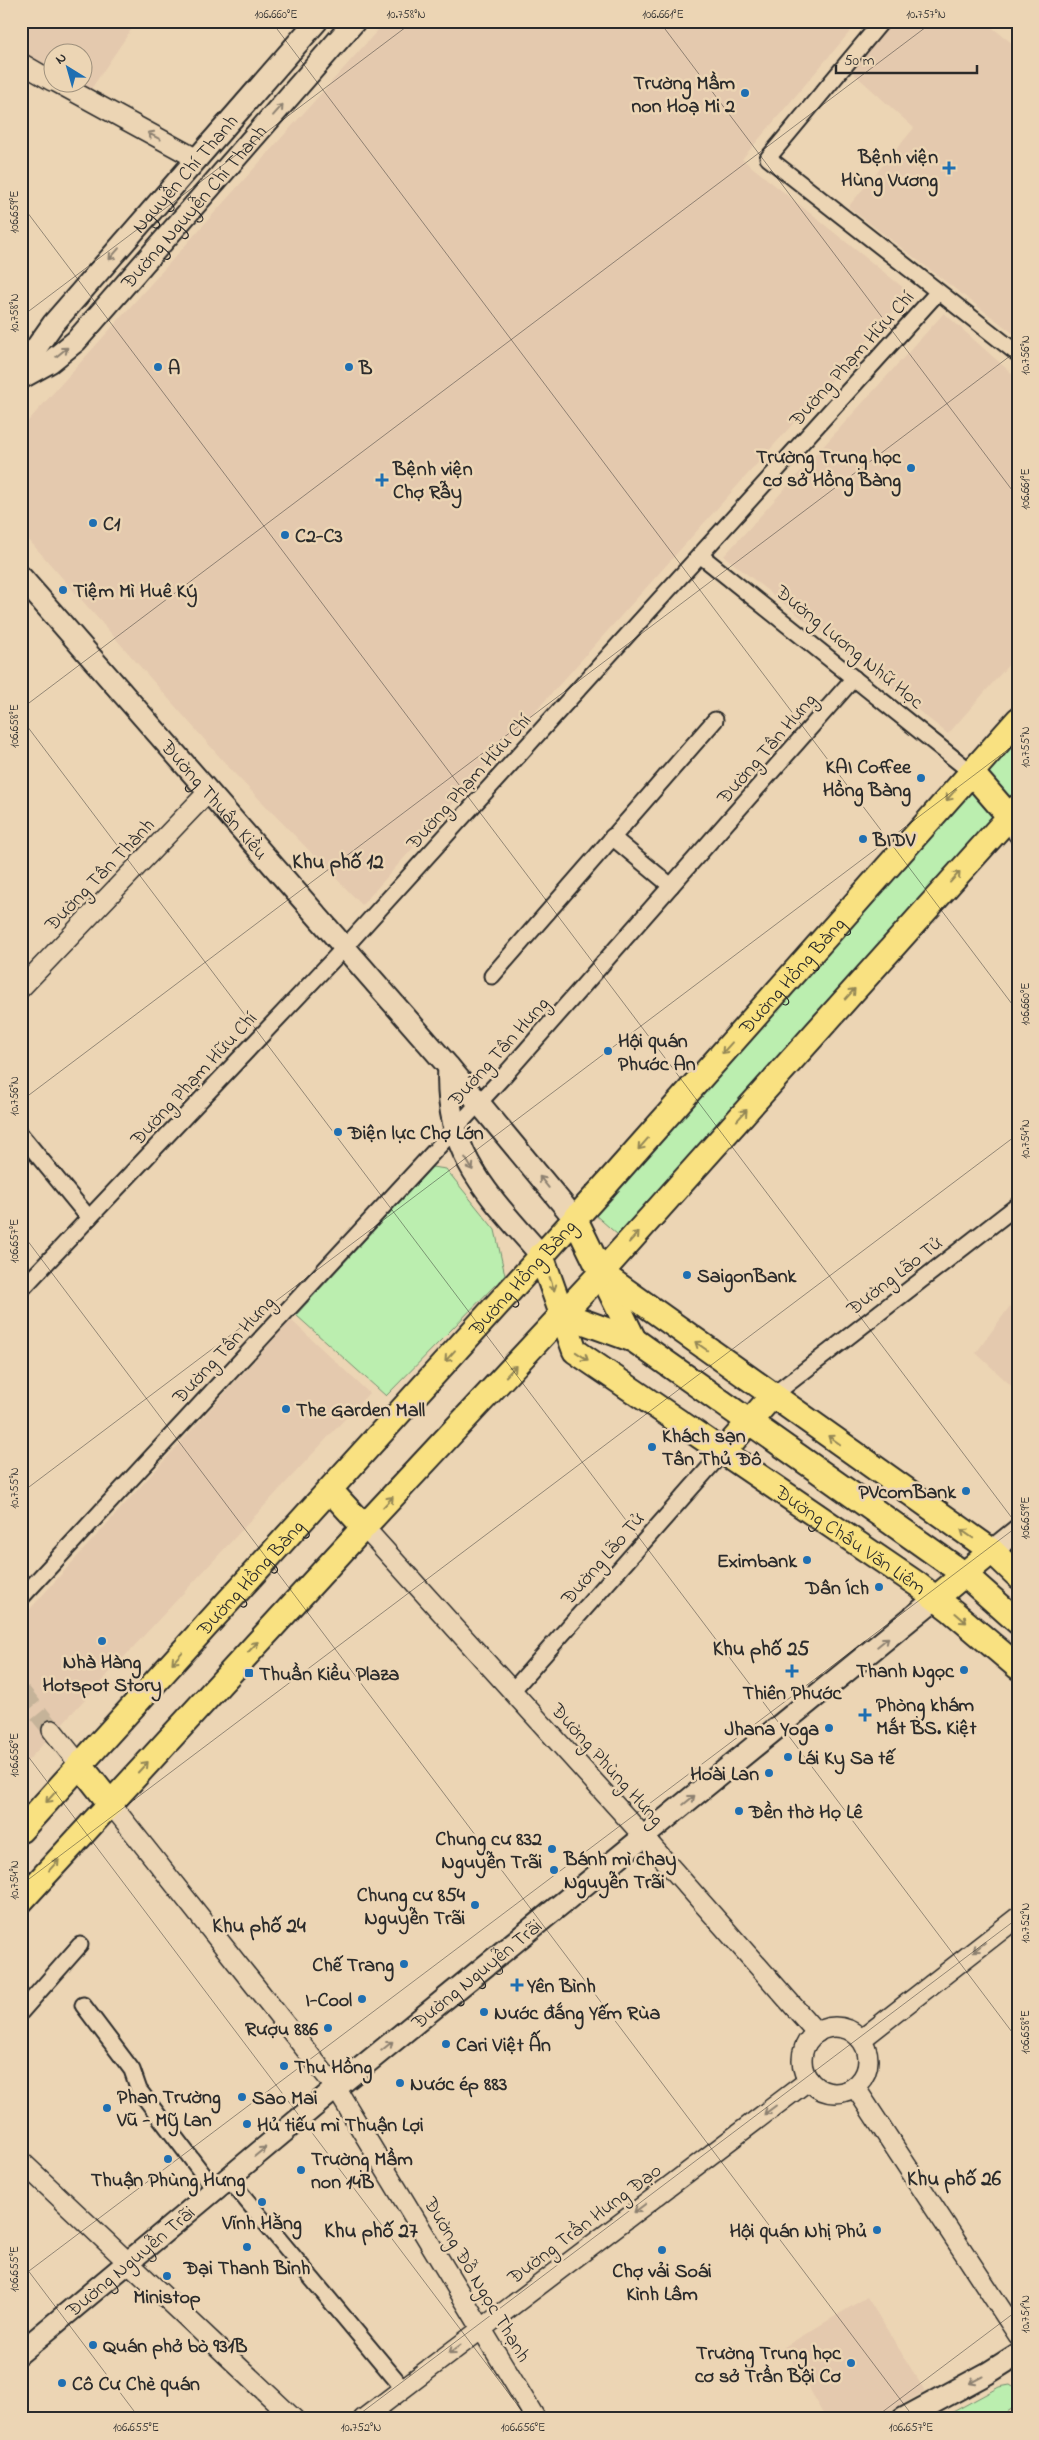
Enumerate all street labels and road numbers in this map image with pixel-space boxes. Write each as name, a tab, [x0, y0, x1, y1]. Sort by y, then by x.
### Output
street label: Nguyễn Chí Thanh	[126, 109, 246, 241]
street label: Đường Nguyễn Chí Thanh	[115, 119, 275, 298]
street label: Đường Phạm Hữu Chí	[783, 285, 923, 436]
street label: Đường Lương Nhữ Học	[767, 578, 929, 718]
street label: Đường Tân Hưng	[711, 688, 825, 813]
street label: Đường Phạm Hữu Chí	[400, 708, 540, 859]
street label: Đường Thuận Kiều	[152, 734, 274, 867]
street label: Đường Tân Thành	[38, 812, 163, 940]
street label: Đường Hồng Bàng	[733, 912, 855, 1043]
street label: Đường Tân Hưng	[442, 991, 558, 1116]
street label: Đường Phạm Hữu Chí	[124, 1006, 266, 1155]
street label: Đường Hồng Bàng	[463, 1214, 585, 1345]
street label: Đường Lão Tử	[841, 1230, 950, 1325]
street label: Đường Tân Hưng	[166, 1290, 284, 1413]
street label: Đường Châu Văn Liêm	[767, 1479, 932, 1603]
street label: Đường Lão Tử	[555, 1507, 653, 1614]
street label: Đường Hồng Bàng	[191, 1514, 313, 1645]
street label: Đường Phùng Hưng	[541, 1697, 670, 1834]
street label: Đường Nguyễn Trãi	[405, 1913, 549, 2038]
street label: Đường Trần Hưng Đạo	[502, 2157, 669, 2294]
street label: Đường Đỗ Ngọc Thạnh	[414, 2191, 537, 2369]
street label: Đường Nguyễn Trãi	[60, 2200, 203, 2326]

